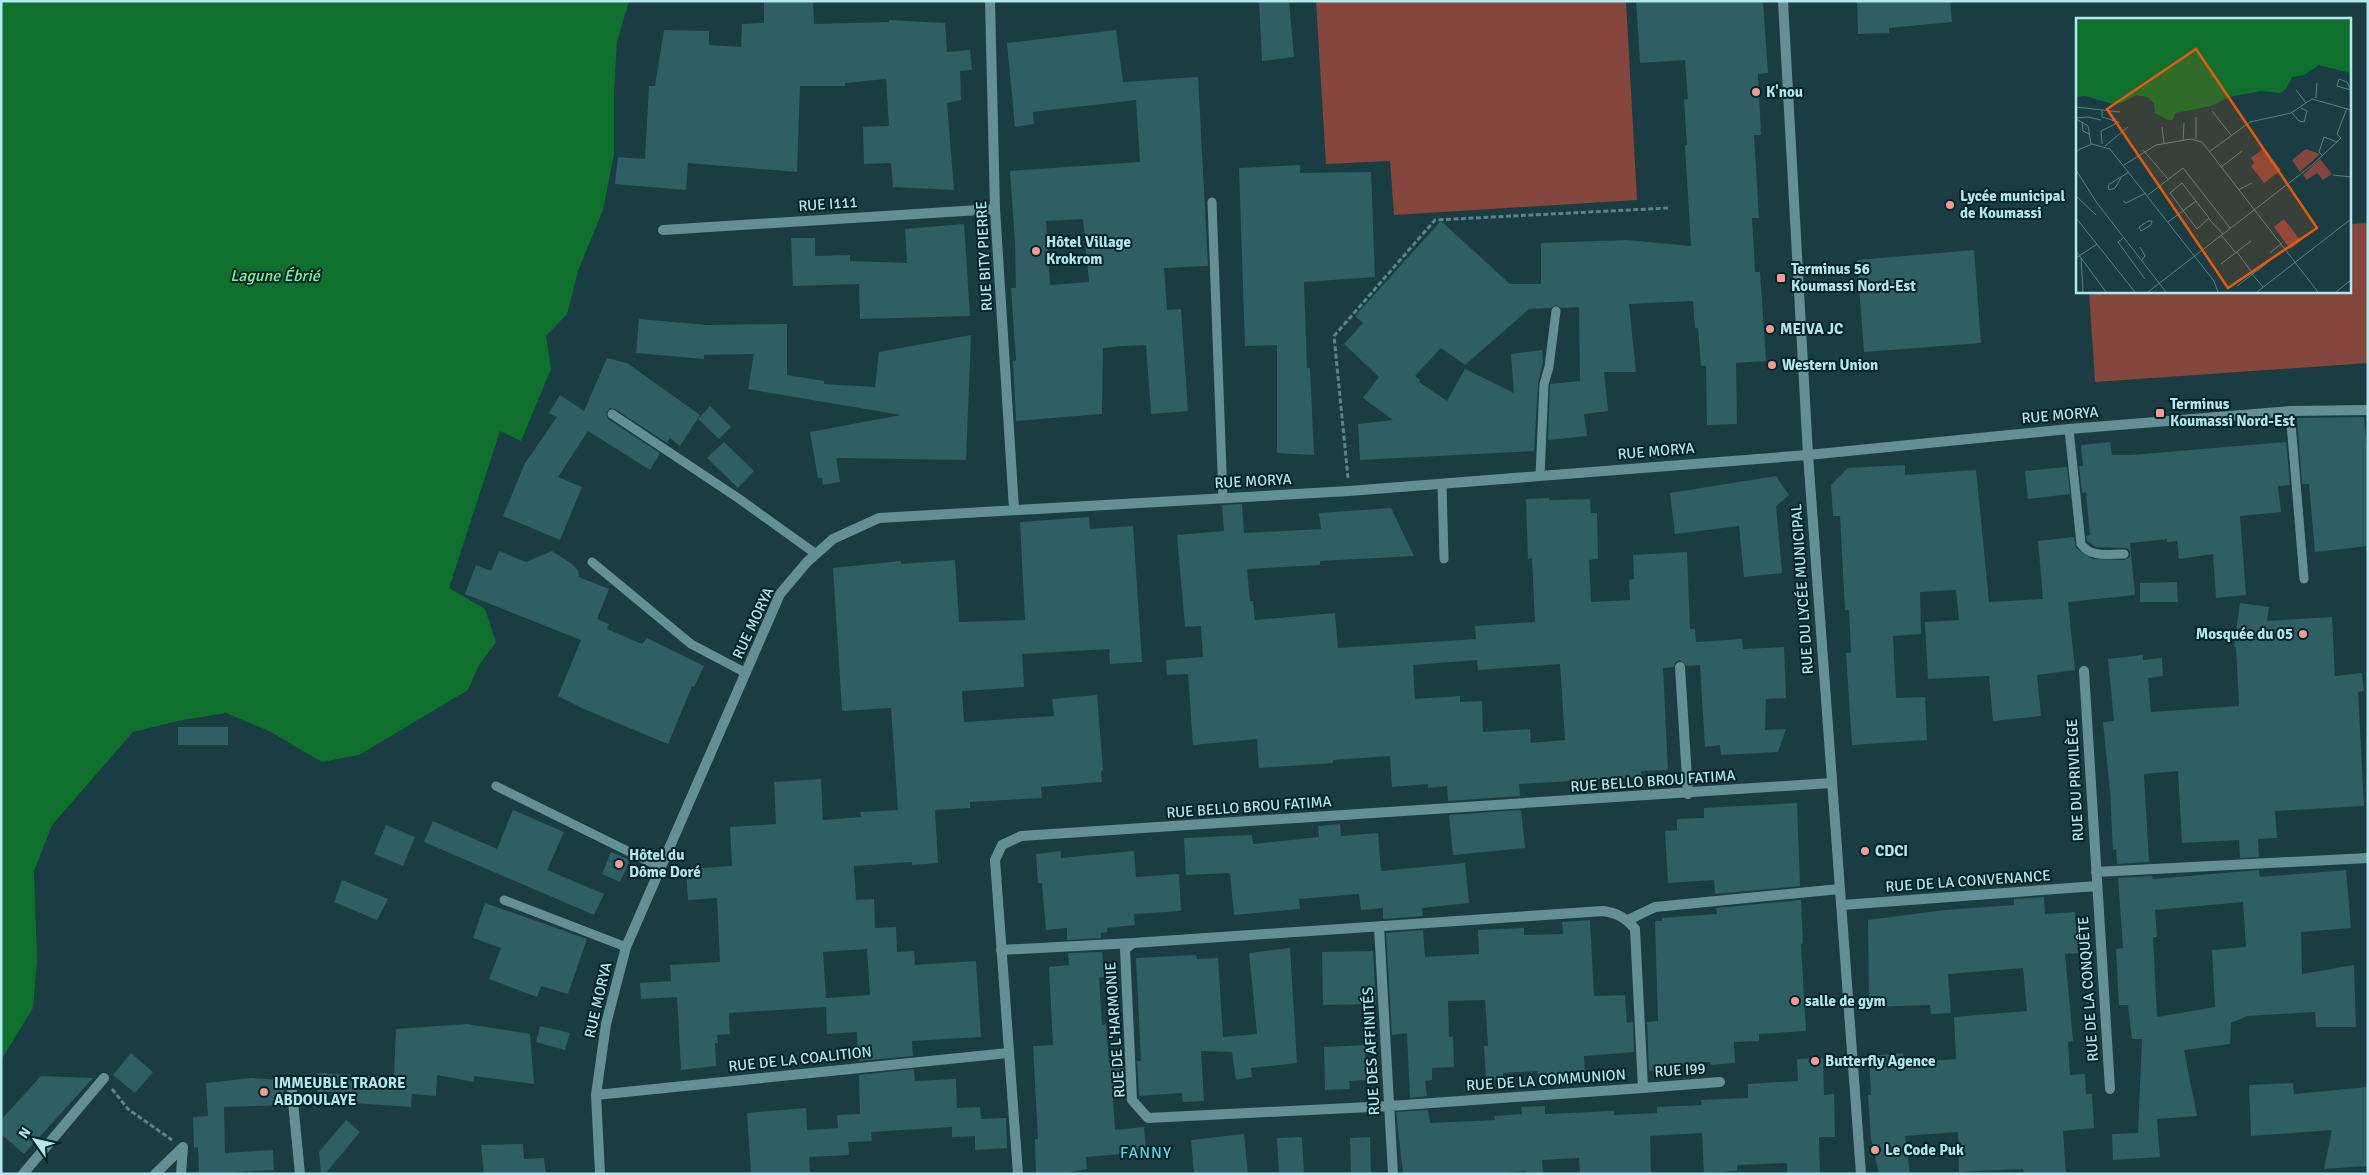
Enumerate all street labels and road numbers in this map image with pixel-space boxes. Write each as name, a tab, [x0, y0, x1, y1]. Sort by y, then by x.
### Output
street label: RUE I111	[798, 193, 858, 215]
street label: RUE BITY PIERRE	[972, 200, 996, 312]
street label: RUE MORYA	[2021, 403, 2099, 427]
street label: RUE MORYA	[1617, 439, 1695, 463]
street label: RUE MORYA	[1214, 470, 1292, 492]
street label: RUE DU LYCÉE MUNICIPAL	[1786, 503, 1817, 675]
street label: RUE MORYA	[729, 584, 777, 662]
street label: RUE DU PRIVILÈGE	[2062, 718, 2087, 842]
street label: RUE BELLO BROU FATIMA	[1570, 766, 1736, 796]
street label: RUE BELLO BROU FATIMA	[1166, 792, 1332, 822]
street label: RUE DE LA CONVENANCE	[1885, 866, 2051, 896]
street label: RUE DE LA CONQUÊTE	[2074, 916, 2102, 1062]
street label: RUE MORYA	[581, 960, 615, 1040]
street label: RUE DE L'HARMONIE	[1101, 961, 1129, 1099]
street label: RUE DES AFFINITÉS	[1358, 986, 1383, 1116]
street label: RUE DE LA COALITION	[727, 1043, 873, 1075]
street label: RUE I99	[1654, 1059, 1706, 1081]
street label: RUE DE LA COMMUNION	[1466, 1065, 1626, 1095]

